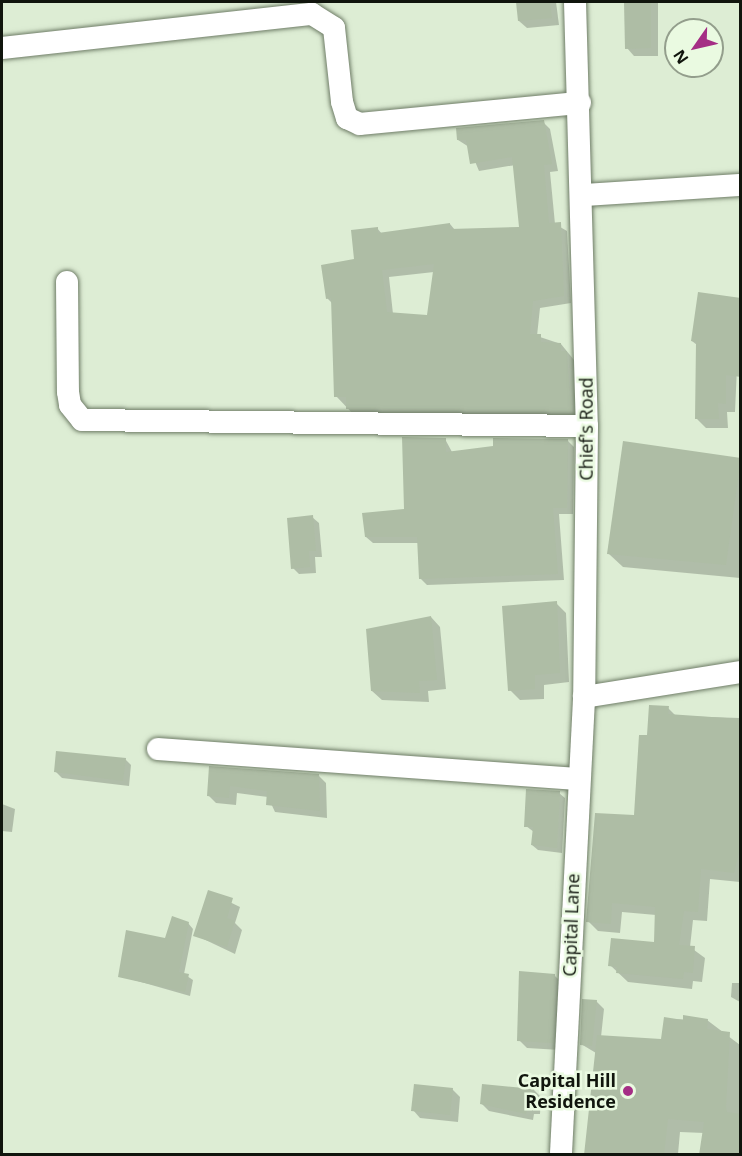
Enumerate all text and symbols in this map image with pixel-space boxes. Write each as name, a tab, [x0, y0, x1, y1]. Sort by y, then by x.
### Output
north arrow	[664, 18, 724, 78]
text: N	[668, 45, 693, 68]
street label: Chief's Road	[575, 377, 597, 481]
street label: Capital Lane	[558, 873, 584, 977]
place label: Capital Hill Residence	[518, 1070, 616, 1112]
marker: Capital Hill Residence	[621, 1084, 635, 1098]

